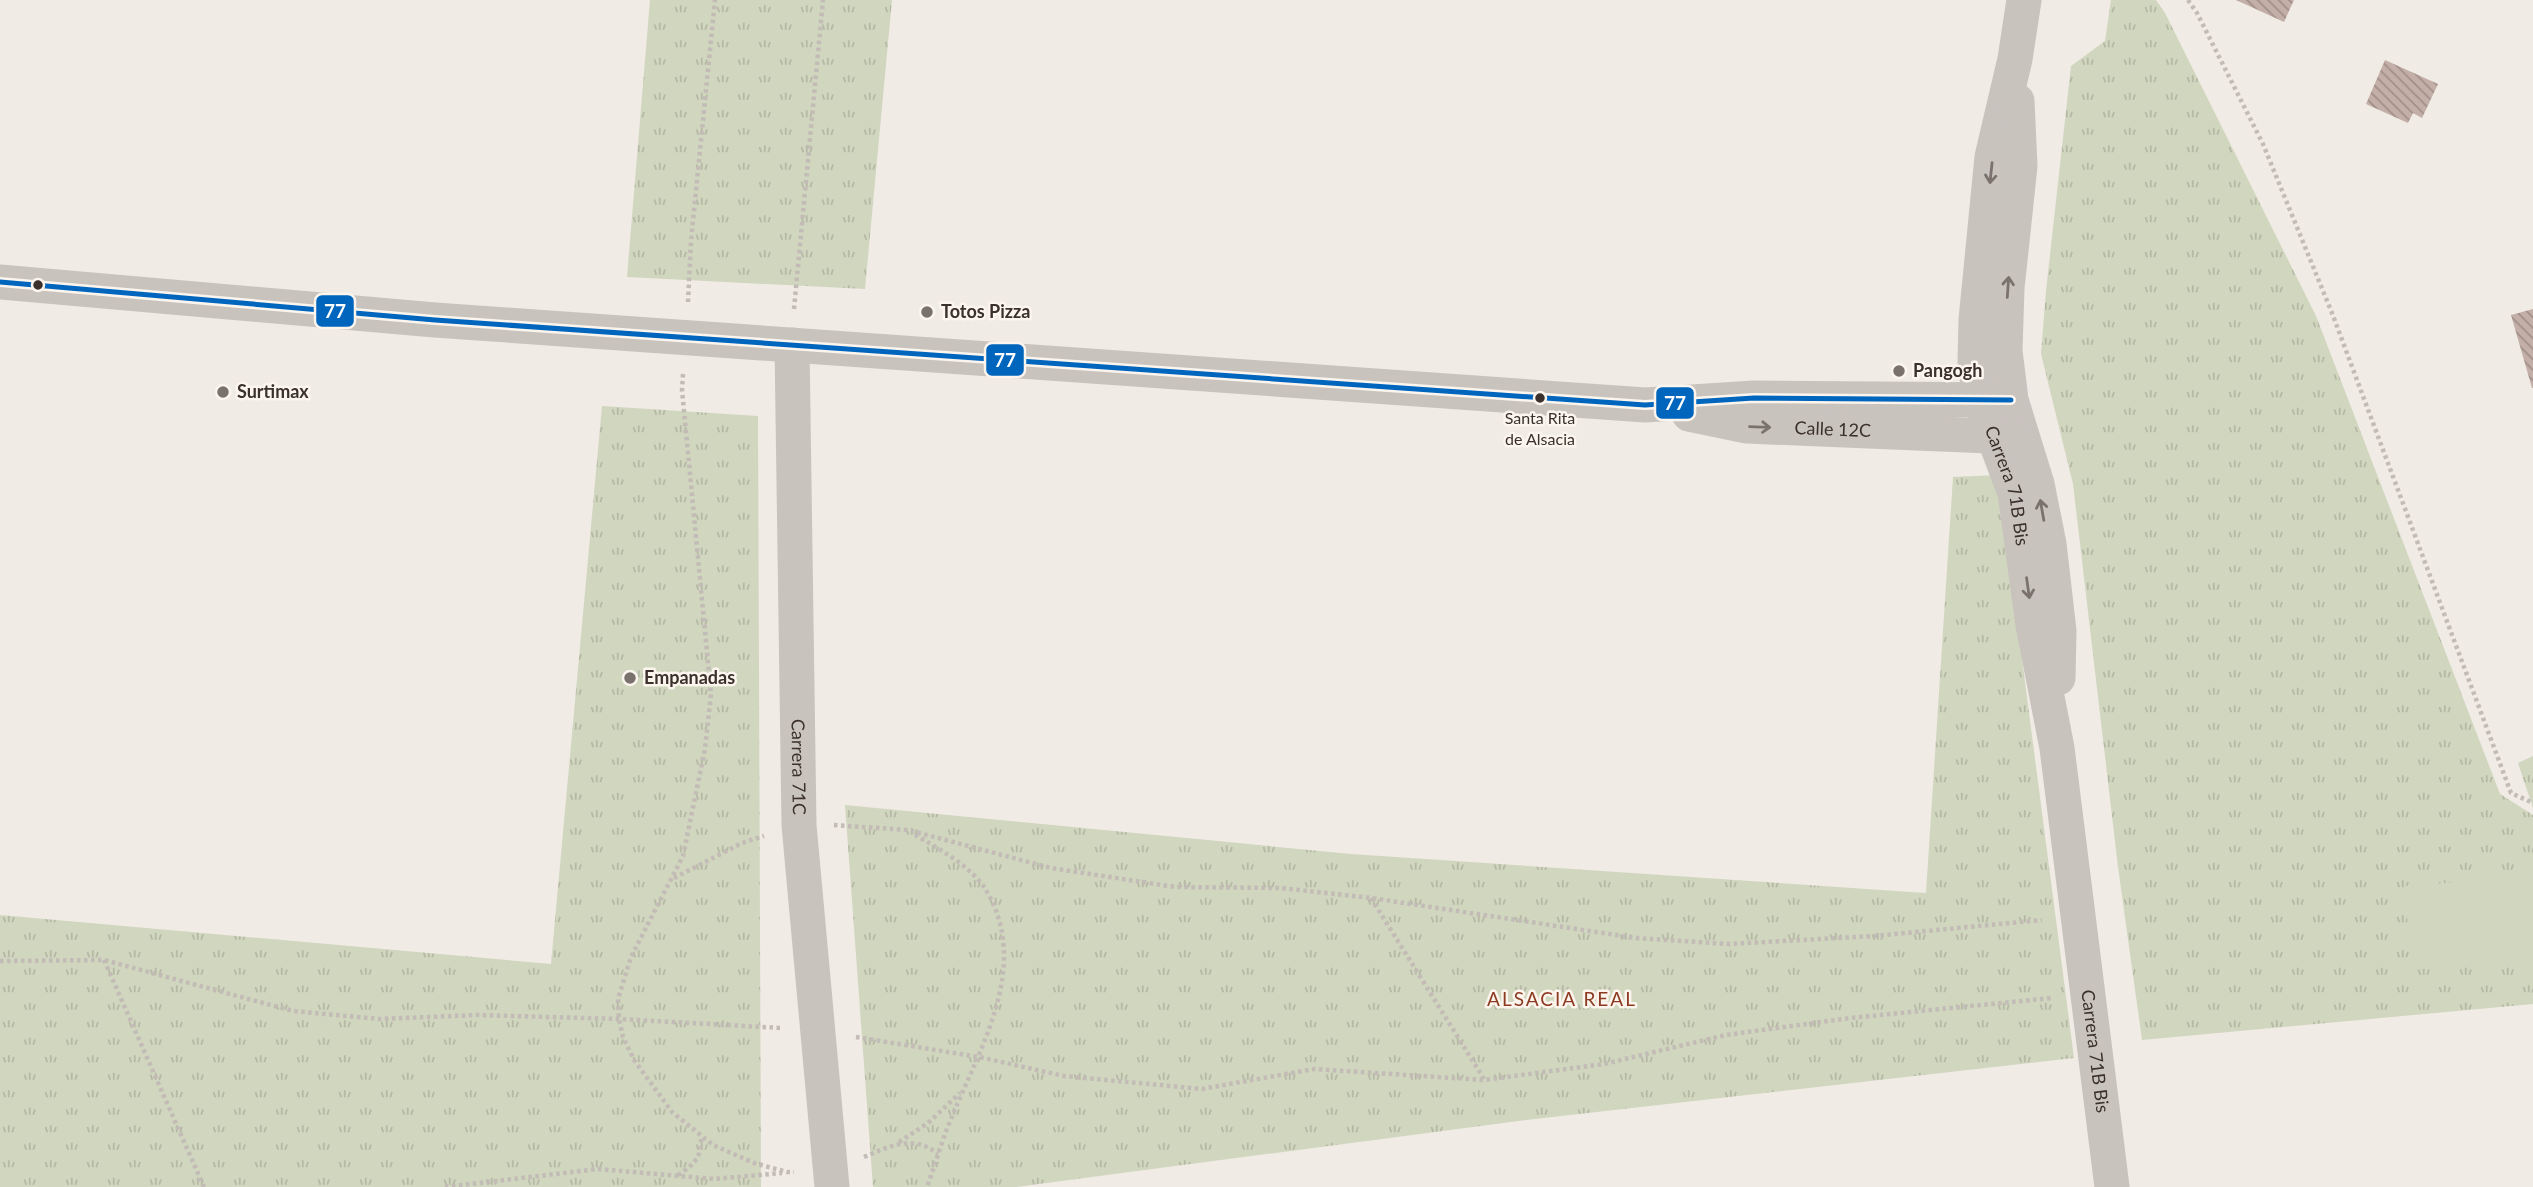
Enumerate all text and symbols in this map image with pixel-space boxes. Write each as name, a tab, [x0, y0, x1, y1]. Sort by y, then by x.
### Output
one-way arrow	[1984, 161, 1997, 184]
one-way arrow	[2002, 276, 2015, 299]
unlabelled marker	[31, 278, 45, 292]
line badge: 77	[315, 294, 355, 328]
text: 77	[324, 299, 346, 322]
place label: Totos Pizza	[941, 300, 1030, 322]
marker: Totos Pizza	[919, 304, 935, 320]
line badge: 77	[985, 343, 1025, 377]
text: 77	[994, 348, 1016, 371]
place label: Pangogh	[1913, 359, 1982, 381]
marker: Pangogh	[1891, 363, 1907, 379]
place label: Surtimax	[237, 380, 309, 402]
marker: Surtimax	[215, 384, 231, 400]
line badge: 77	[1655, 386, 1695, 420]
marker: Santa Rita de Alsacia	[1533, 391, 1547, 405]
text: 77	[1664, 391, 1686, 414]
place label: Santa Rita de Alsacia	[1505, 408, 1575, 448]
street label: Calle 12C	[1794, 416, 1871, 441]
one-way arrow	[1748, 420, 1771, 433]
street label: Carrera 71B Bis	[1981, 422, 2034, 547]
one-way arrow	[2035, 499, 2048, 522]
one-way arrow	[2022, 576, 2035, 599]
place label: Empanadas	[644, 666, 735, 688]
marker: Empanadas	[622, 670, 638, 686]
street label: Carrera 71C	[787, 719, 811, 815]
district label: ALSACIA REAL	[1487, 987, 1637, 1010]
street label: Carrera 71B Bis	[2077, 988, 2115, 1114]

